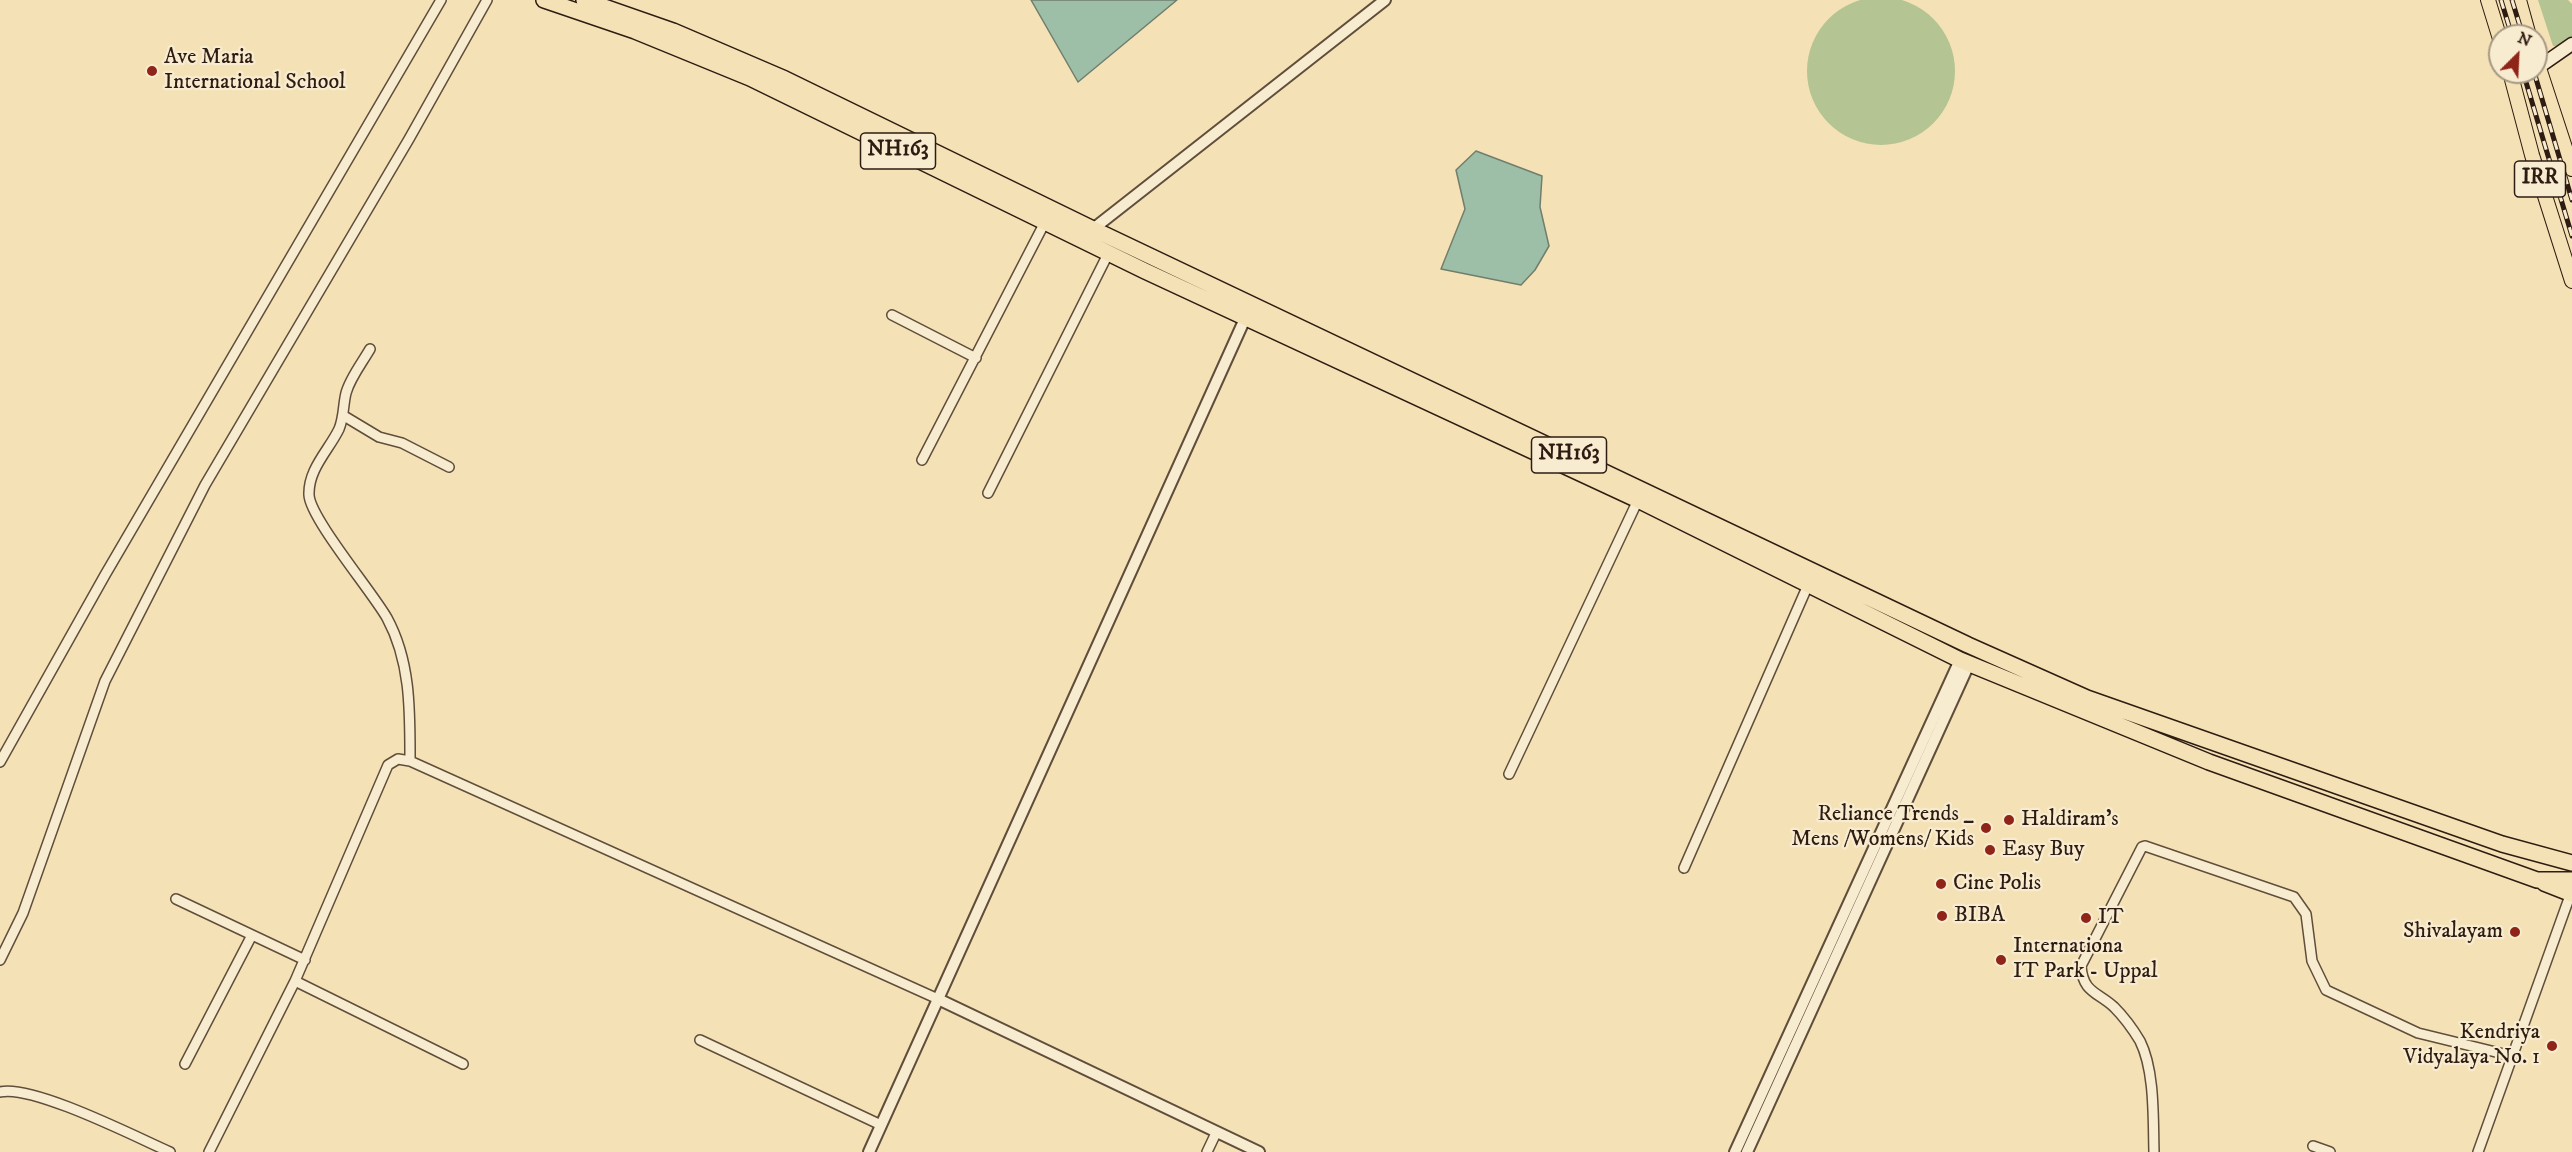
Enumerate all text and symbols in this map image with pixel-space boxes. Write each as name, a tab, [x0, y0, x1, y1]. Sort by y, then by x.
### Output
north arrow	[2488, 24, 2548, 84]
text: N	[2514, 28, 2535, 51]
place label: Ave Maria International School	[164, 45, 346, 96]
marker: Ave Maria International School	[145, 64, 159, 78]
road number: NH163	[860, 133, 936, 169]
road number: IRR	[2514, 161, 2566, 197]
road number: NH163	[1532, 437, 1606, 473]
place label: Reliance Trends _ Mens /Womens/ Kids	[1791, 802, 1974, 854]
place label: Haldiram's	[2021, 807, 2119, 833]
marker: Haldiram's	[2002, 813, 2016, 827]
marker: Reliance Trends _ Mens /Womens/ Kids	[1979, 821, 1993, 835]
place label: Easy Buy	[2002, 837, 2084, 863]
marker: Easy Buy	[1983, 843, 1997, 857]
place label: Cine Polis	[1953, 871, 2041, 897]
marker: Cine Polis	[1934, 877, 1948, 891]
place label: BIBA	[1954, 903, 2005, 929]
place label: IT	[2098, 905, 2124, 931]
marker: BIBA	[1935, 909, 1949, 923]
marker: IT	[2079, 911, 2093, 925]
place label: Shivalayam	[2403, 919, 2503, 945]
marker: Shivalayam	[2508, 925, 2522, 939]
place label: Internationa IT Park - Uppal	[2013, 934, 2157, 986]
marker: Internationa IT Park - Uppal	[1994, 953, 2008, 967]
place label: Kendriya Vidyalaya No. 1	[2403, 1020, 2540, 1072]
marker: Kendriya Vidyalaya No. 1	[2545, 1039, 2559, 1053]

